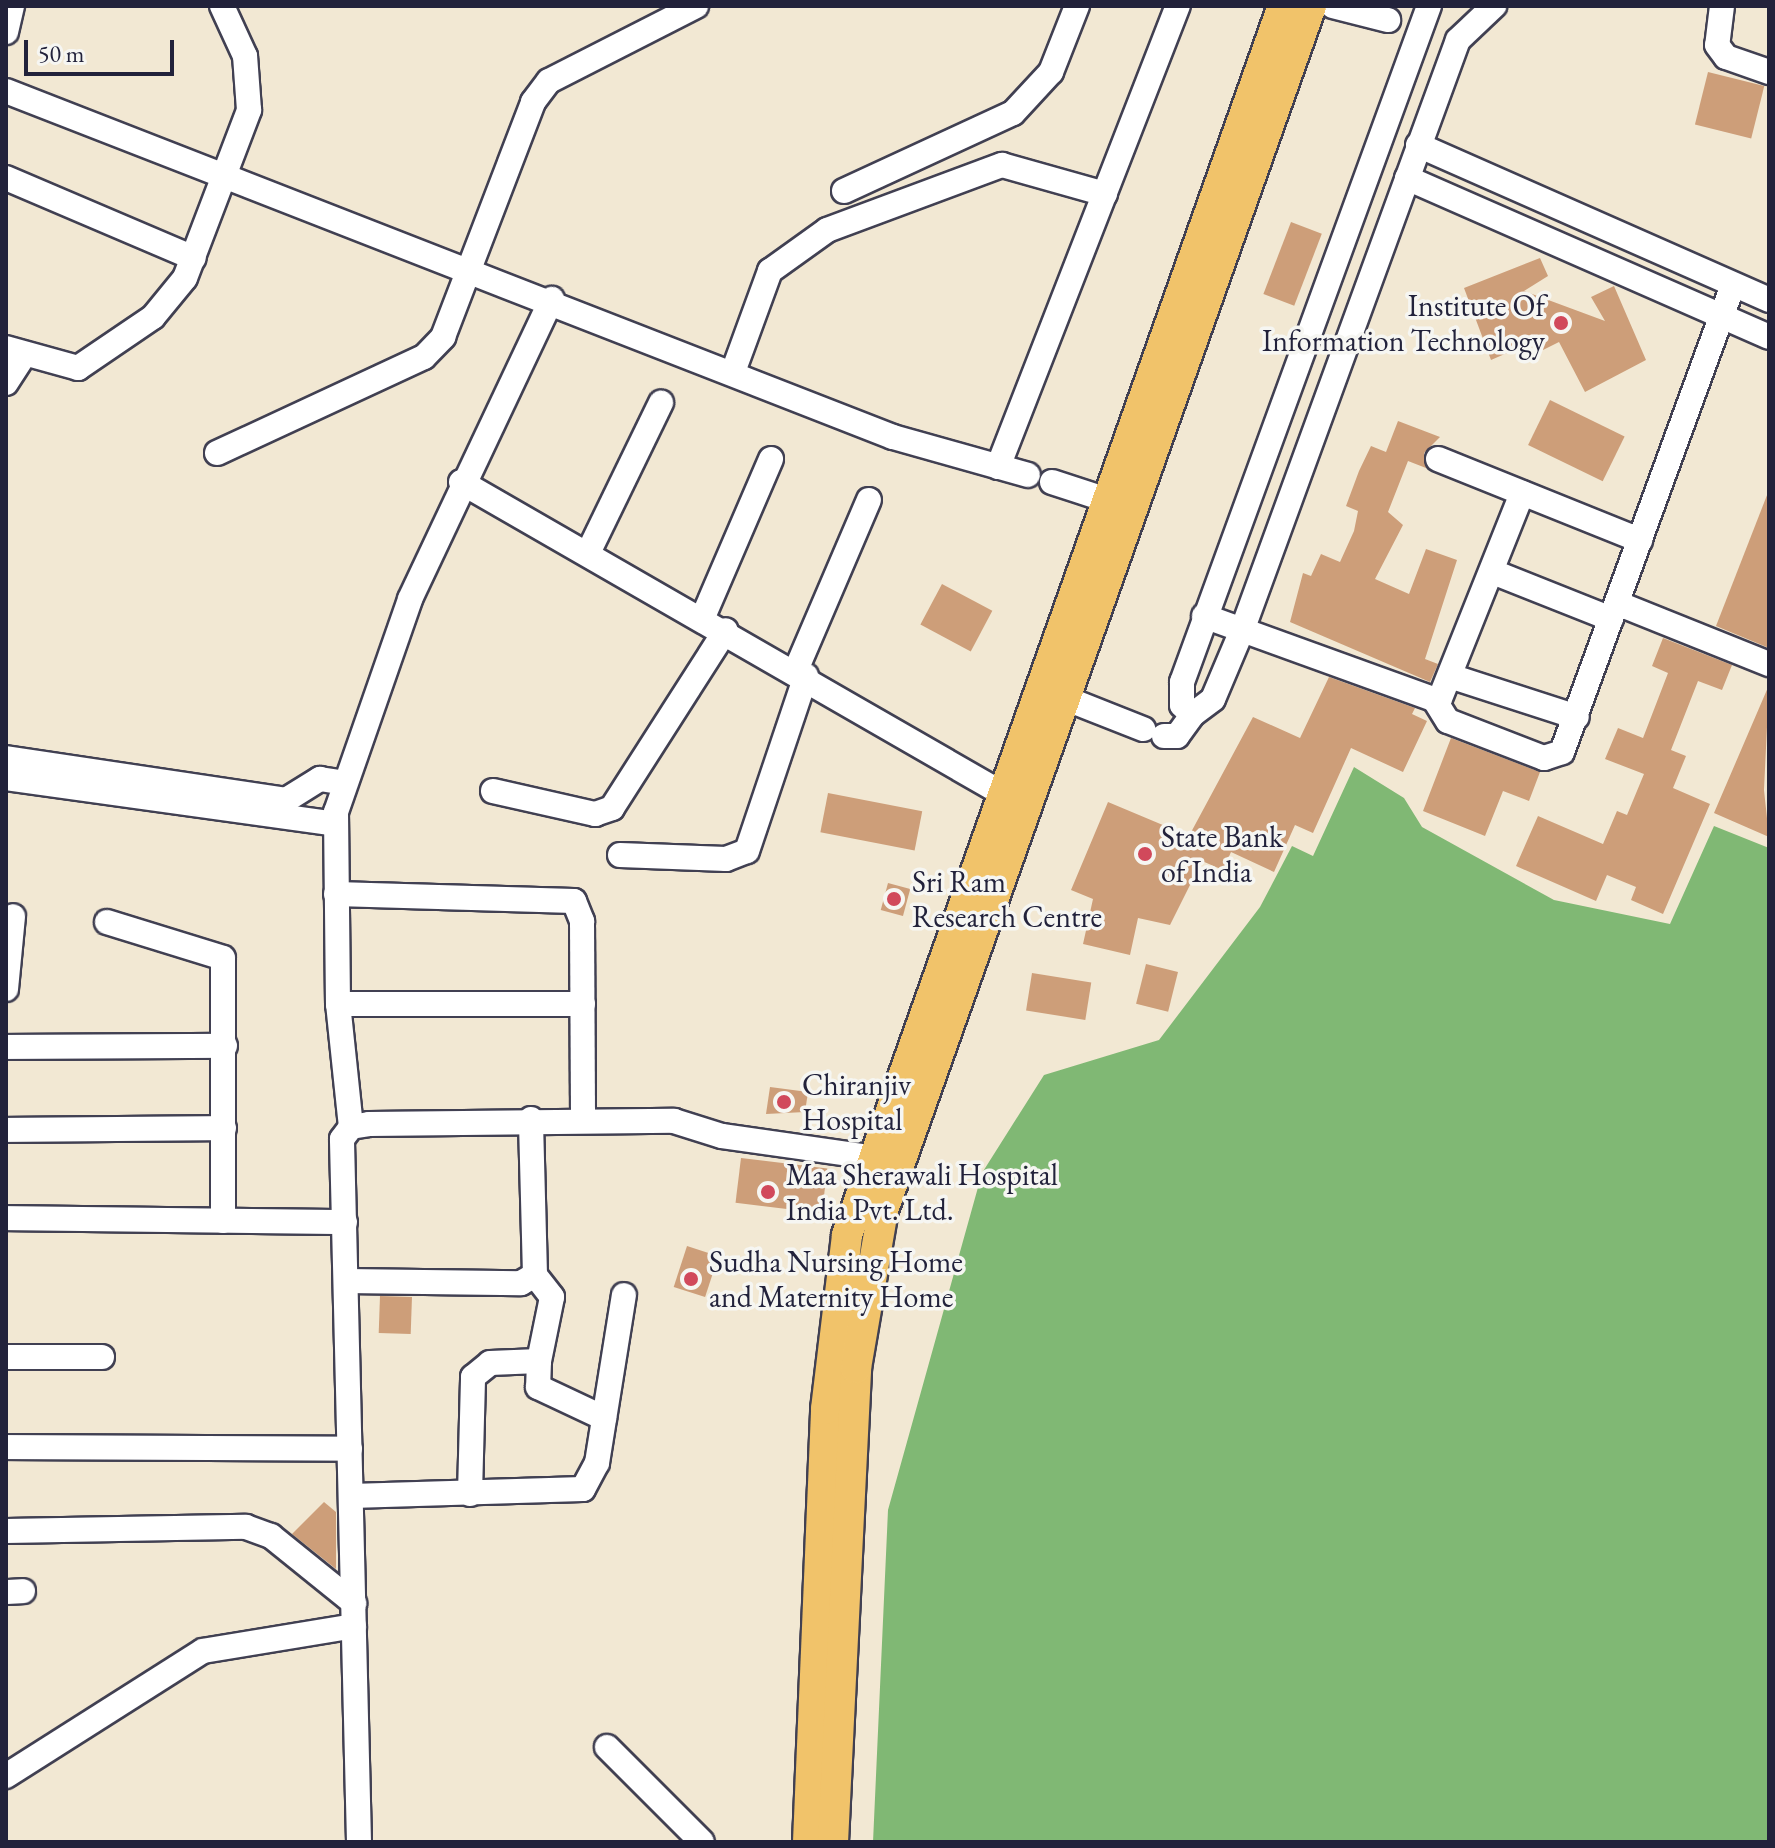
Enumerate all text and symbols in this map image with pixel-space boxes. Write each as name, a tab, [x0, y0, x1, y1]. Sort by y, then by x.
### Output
scale bar	[28, 24, 178, 74]
text: 50 m	[38, 38, 85, 69]
place label: Institute Of Information Technology	[1262, 288, 1545, 358]
marker: Institute Of Information Technology	[1552, 314, 1570, 332]
place label: State Bank of India	[1161, 819, 1283, 890]
marker: State Bank of India	[1136, 845, 1154, 863]
place label: Sri Ram Research Centre	[912, 864, 1102, 934]
marker: Sri Ram Research Centre	[883, 888, 905, 910]
place label: Chiranjiv Hospital	[802, 1067, 911, 1138]
marker: Chiranjiv Hospital	[773, 1091, 795, 1113]
place label: Maa Sherawali Hospital India Pvt. Ltd.	[786, 1157, 1058, 1228]
marker: Maa Sherawali Hospital India Pvt. Ltd.	[757, 1181, 779, 1203]
place label: Sudha Nursing Home and Maternity Home	[709, 1244, 963, 1314]
marker: Sudha Nursing Home and Maternity Home	[680, 1268, 702, 1290]

